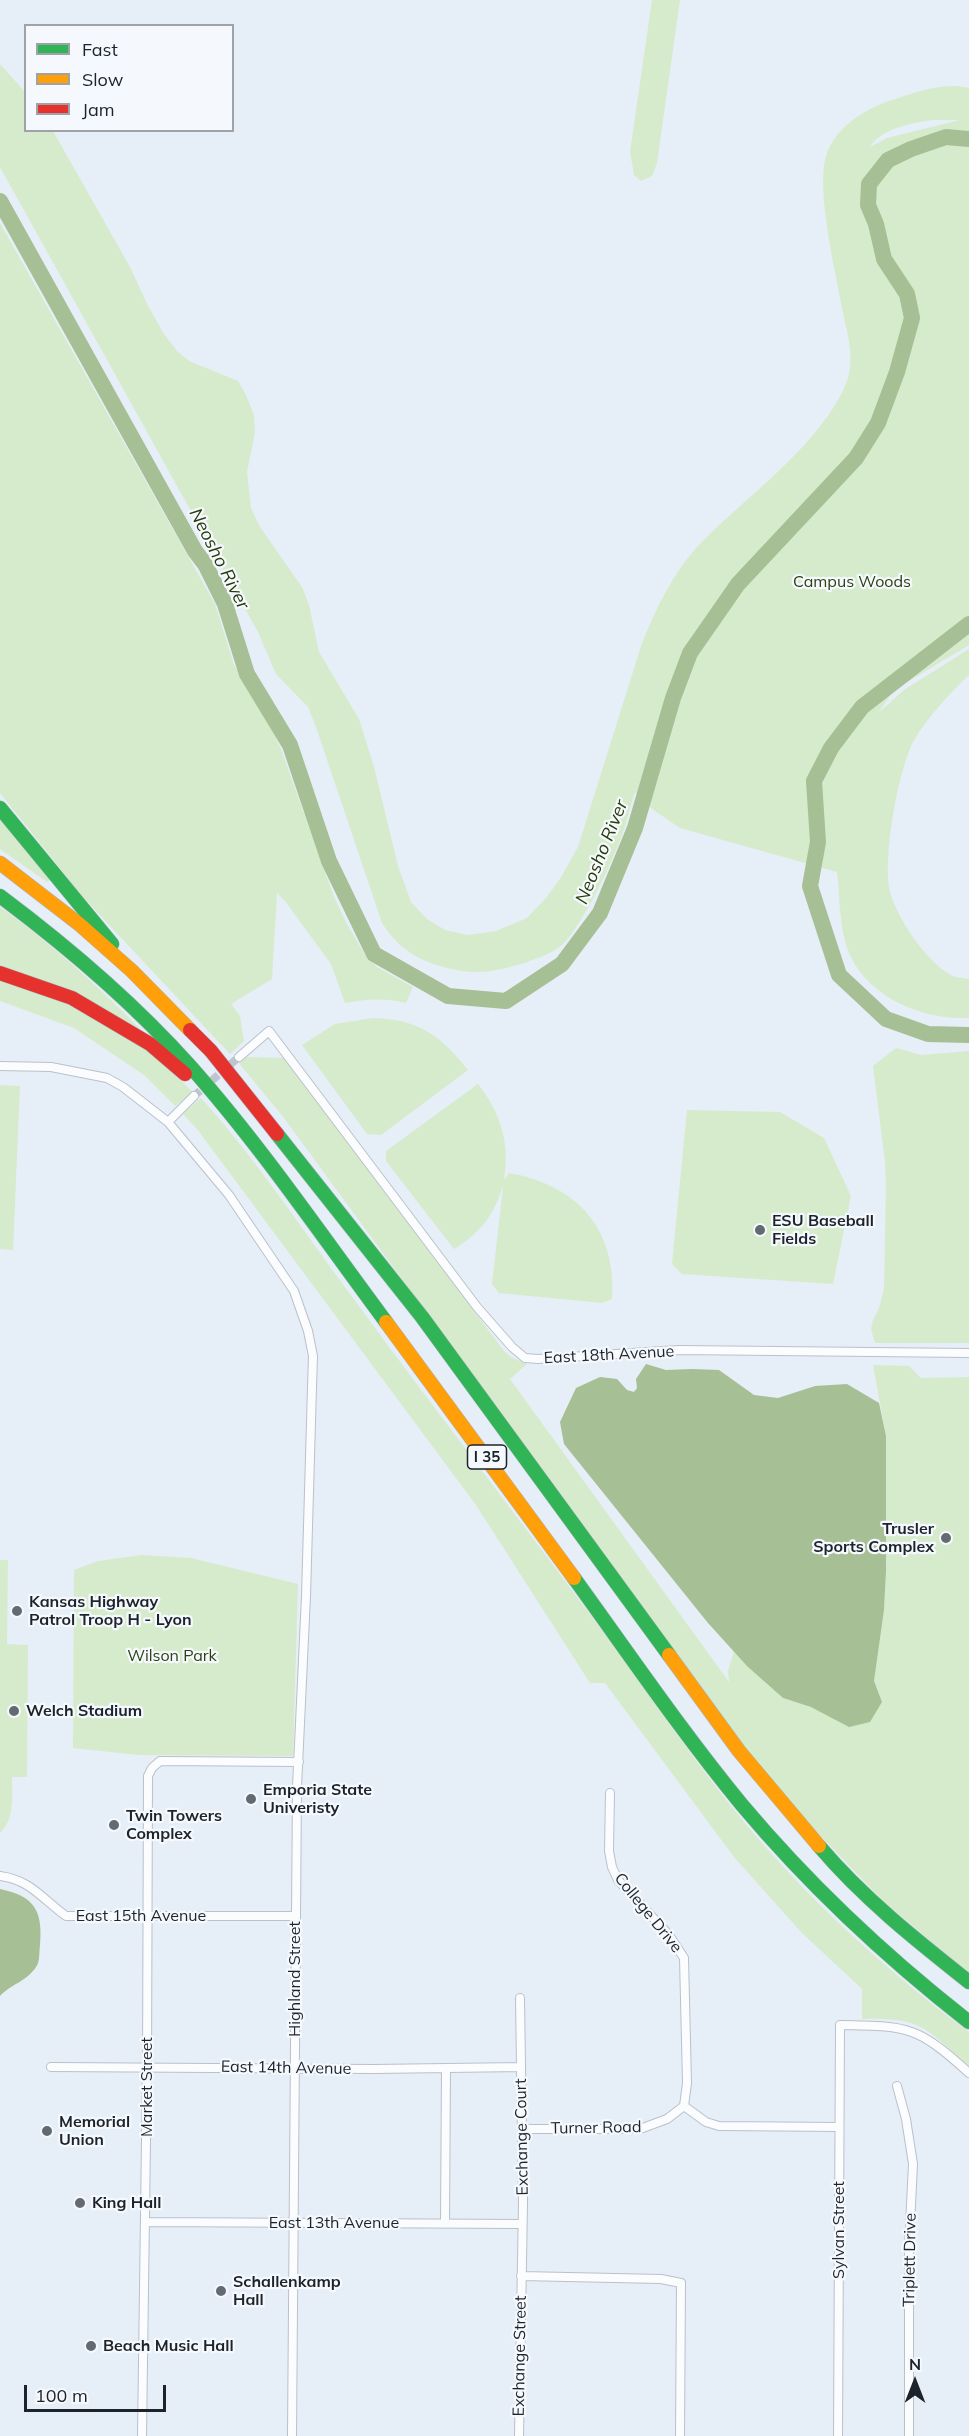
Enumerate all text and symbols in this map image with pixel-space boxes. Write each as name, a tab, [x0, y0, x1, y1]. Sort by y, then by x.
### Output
legend	[24, 24, 234, 132]
text: Fast	[82, 38, 118, 61]
text: Slow	[82, 68, 123, 91]
text: Jam	[82, 98, 115, 121]
water label: Neosho River	[184, 505, 254, 613]
park label: Campus Woods	[793, 572, 911, 592]
water label: Neosho River	[571, 797, 633, 907]
place label: ESU Baseball Fields	[772, 1211, 874, 1249]
marker: ESU Baseball Fields	[753, 1223, 767, 1237]
street label: East 18th Avenue	[543, 1342, 675, 1368]
road number: I 35	[468, 1445, 506, 1469]
place label: Trusler Sports Complex	[813, 1519, 934, 1557]
marker: Trusler Sports Complex	[939, 1531, 953, 1545]
place label: Kansas Highway Patrol Troop H - Lyon	[29, 1592, 192, 1630]
marker: Kansas Highway Patrol Troop H - Lyon	[10, 1604, 24, 1618]
park label: Wilson Park	[127, 1646, 217, 1666]
place label: Welch Stadium	[26, 1701, 142, 1721]
marker: Welch Stadium	[7, 1704, 21, 1718]
place label: Emporia State Univeristy	[263, 1780, 372, 1818]
marker: Emporia State Univeristy	[244, 1792, 258, 1806]
place label: Twin Towers Complex	[126, 1806, 222, 1844]
marker: Twin Towers Complex	[107, 1818, 121, 1832]
street label: College Drive	[610, 1869, 686, 1957]
street label: East 15th Avenue	[76, 1906, 206, 1926]
street label: Highland Street	[285, 1921, 305, 2037]
street label: Market Street	[137, 2037, 157, 2137]
street label: East 14th Avenue	[221, 2057, 351, 2079]
street label: Exchange Court	[511, 2078, 533, 2196]
place label: Memorial Union	[59, 2112, 130, 2150]
street label: Turner Road	[550, 2118, 642, 2138]
marker: Memorial Union	[40, 2124, 54, 2138]
street label: Sylvan Street	[829, 2181, 849, 2279]
place label: King Hall	[92, 2193, 161, 2213]
marker: King Hall	[73, 2196, 87, 2210]
street label: East 13th Avenue	[269, 2213, 399, 2233]
street label: Triplett Drive	[900, 2213, 920, 2307]
place label: Schallenkamp Hall	[233, 2272, 341, 2310]
marker: Schallenkamp Hall	[214, 2284, 228, 2298]
street label: Exchange Street	[509, 2295, 531, 2417]
place label: Beach Music Hall	[103, 2336, 234, 2356]
marker: Beach Music Hall	[84, 2339, 98, 2353]
north arrow	[885, 2352, 945, 2412]
text: N	[909, 2354, 921, 2374]
scale bar	[27, 2373, 170, 2411]
text: 100 m	[35, 2384, 88, 2407]

